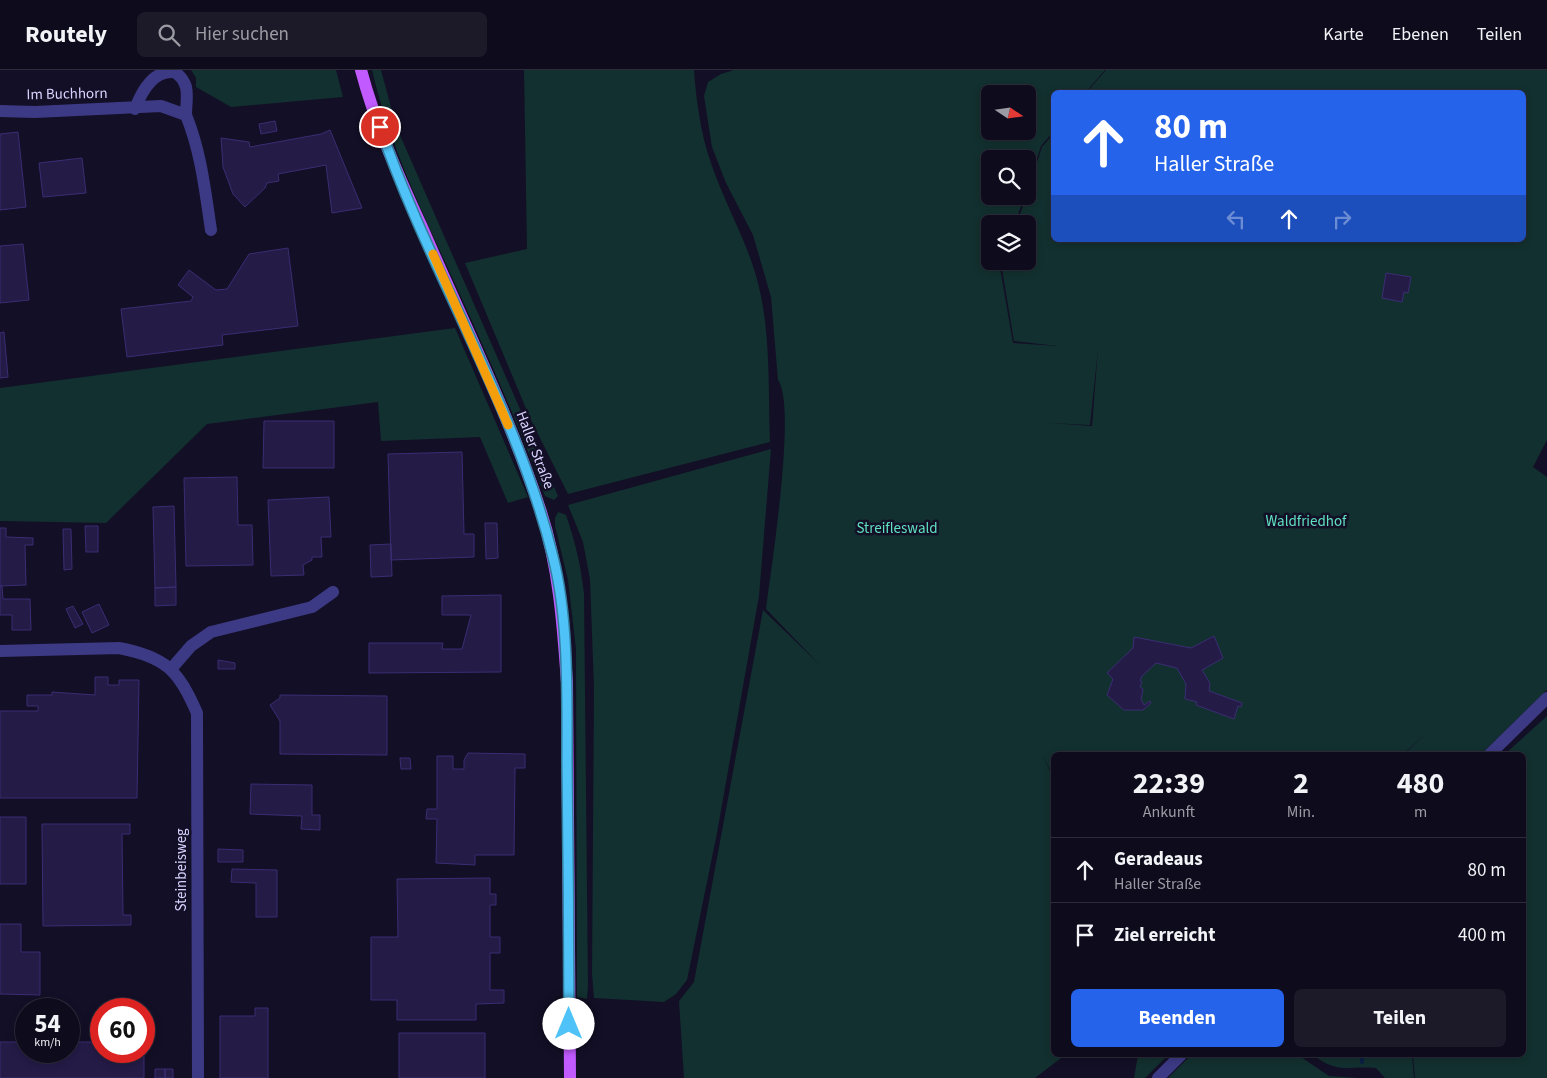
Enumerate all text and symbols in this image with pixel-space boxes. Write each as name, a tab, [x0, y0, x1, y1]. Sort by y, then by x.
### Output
search box	[137, 12, 487, 57]
text: Routely	[25, 17, 107, 52]
icon: search	[155, 21, 183, 49]
text: Hier suchen	[195, 21, 289, 48]
text: Karte	[1323, 22, 1364, 47]
text: Ebenen	[1392, 22, 1449, 47]
text: Teilen	[1477, 22, 1522, 47]
street label: Im Buchhorn	[26, 83, 108, 105]
north arrow	[981, 85, 1036, 140]
map controls	[981, 85, 1036, 270]
text: 80 m	[1154, 102, 1228, 152]
pin	[359, 106, 401, 148]
icon: ahead	[1071, 110, 1136, 175]
icon: arrive	[366, 113, 394, 141]
text: Haller Straße	[1154, 148, 1274, 180]
button: search	[981, 150, 1036, 205]
icon: left	[1222, 205, 1250, 233]
icon: ahead	[1275, 205, 1303, 233]
icon: right	[1328, 205, 1356, 233]
button: layers	[981, 215, 1036, 270]
street label: Haller Straße	[511, 408, 559, 492]
park label: Waldfriedhof	[1266, 511, 1347, 532]
park label: Streifleswald	[856, 518, 938, 539]
text: 22:39	[1133, 762, 1205, 805]
text: 2	[1293, 762, 1309, 805]
text: 480	[1397, 762, 1444, 805]
text: Ankunft	[1143, 801, 1195, 823]
text: Min.	[1287, 801, 1315, 823]
text: m	[1414, 801, 1427, 823]
street label: Steinbeisweg	[171, 828, 192, 912]
text: Geradeaus	[1114, 846, 1203, 873]
icon: ahead	[1071, 856, 1099, 884]
text: 80 m	[1468, 857, 1506, 884]
text: Haller Straße	[1114, 873, 1201, 895]
icon: arrive	[1071, 921, 1099, 949]
text: Ziel erreicht	[1114, 922, 1215, 949]
text: 400 m	[1458, 922, 1506, 949]
button: Beenden	[1071, 989, 1284, 1047]
button: Teilen	[1294, 989, 1506, 1047]
position arrow	[542, 997, 594, 1049]
speed limit sign: 60	[90, 998, 155, 1063]
text: 54	[34, 1006, 61, 1042]
text: km/h	[34, 1034, 61, 1051]

